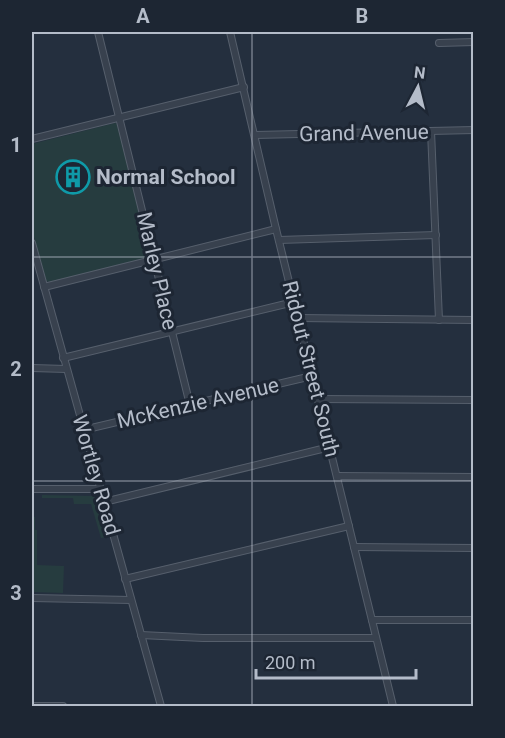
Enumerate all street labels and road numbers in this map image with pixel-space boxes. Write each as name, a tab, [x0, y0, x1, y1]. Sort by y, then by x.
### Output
street label: Grand Avenue	[299, 120, 429, 146]
street label: Marley Place	[132, 210, 182, 332]
street label: Ridout Street South	[278, 278, 344, 460]
street label: McKenzie Avenue	[115, 373, 281, 433]
street label: Wortley Road	[67, 412, 125, 538]

